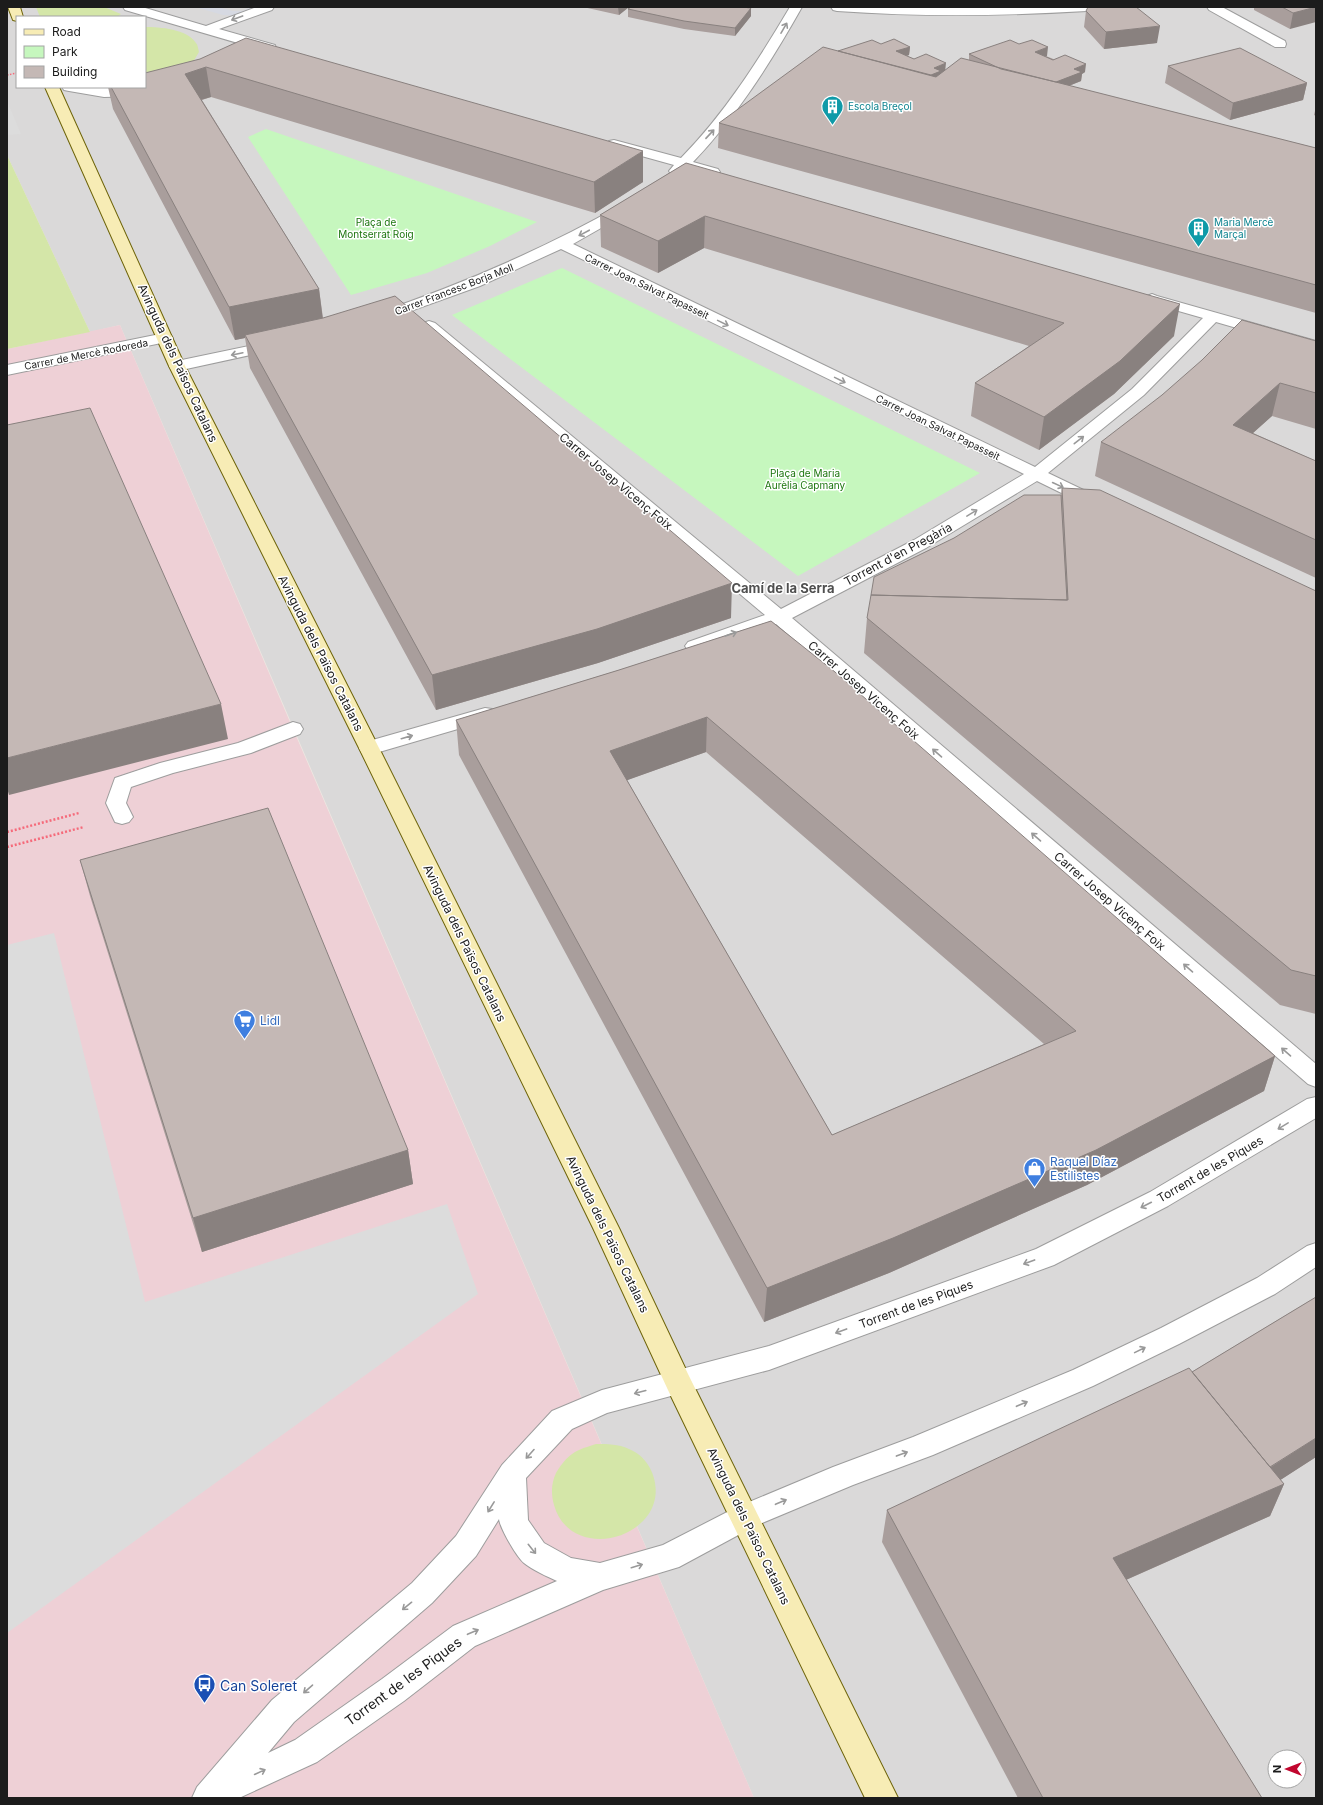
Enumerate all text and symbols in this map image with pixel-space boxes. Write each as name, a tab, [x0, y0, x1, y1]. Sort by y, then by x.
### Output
one-way arrow	[232, 15, 244, 23]
legend	[16, 16, 146, 88]
one-way arrow	[781, 22, 789, 34]
text: Road	[52, 24, 81, 39]
text: Park	[52, 44, 78, 59]
text: Building	[52, 64, 97, 79]
building icon: Escola Breçol	[820, 93, 846, 126]
place label: Escola Breçol	[848, 100, 912, 112]
one-way arrow	[706, 129, 715, 139]
building icon: Maria Mercè Marçal	[1186, 215, 1212, 248]
park label: Plaça de Montserrat Roig	[338, 216, 414, 240]
place label: Maria Mercè Marçal	[1214, 216, 1274, 240]
one-way arrow	[578, 230, 590, 237]
street label: Carrer Joan Salvat Papasseit	[583, 251, 712, 322]
street label: Carrer Francesc Borja Moll	[393, 261, 515, 317]
street label: Avinguda dels Països Catalans	[135, 281, 221, 445]
one-way arrow	[717, 320, 729, 327]
street label: Carrer de Mercè Rodoreda	[23, 336, 149, 372]
one-way arrow	[231, 350, 244, 358]
one-way arrow	[834, 377, 846, 384]
street label: Carrer Joan Salvat Papasseit	[874, 392, 1003, 463]
street label: Carrer Josep Vicenç Foix	[556, 429, 676, 533]
one-way arrow	[1073, 435, 1084, 444]
park label: Plaça de Maria Aurèlia Capmany	[765, 467, 846, 491]
one-way arrow	[1051, 482, 1063, 489]
one-way arrow	[966, 509, 977, 517]
street label: Torrent d'en Pregària	[841, 519, 955, 589]
street label: Avinguda dels Països Catalans	[275, 573, 367, 733]
district label: Camí de la Serra	[731, 580, 835, 596]
one-way arrow	[724, 629, 736, 637]
street label: Carrer Josep Vicenç Foix	[805, 637, 923, 743]
one-way arrow	[400, 733, 413, 740]
one-way arrow	[932, 748, 943, 757]
one-way arrow	[1031, 833, 1041, 842]
street label: Carrer Josep Vicenç Foix	[1051, 848, 1169, 954]
street label: Avinguda dels Països Catalans	[420, 862, 510, 1024]
one-way arrow	[1182, 963, 1193, 972]
supermarket icon: Lidl	[232, 1007, 258, 1040]
place label: Lidl	[260, 1013, 280, 1028]
one-way arrow	[1281, 1048, 1292, 1057]
one-way arrow	[1277, 1123, 1289, 1131]
street label: Torrent de les Piques	[1154, 1132, 1266, 1206]
street label: Avinguda dels Països Catalans	[563, 1153, 653, 1315]
place label: Raquel Díaz Estilistes	[1050, 1154, 1117, 1183]
shop icon: Raquel Díaz Estilistes	[1022, 1155, 1048, 1188]
one-way arrow	[1140, 1202, 1152, 1209]
one-way arrow	[1023, 1259, 1035, 1267]
street label: Torrent de les Piques	[857, 1276, 975, 1332]
one-way arrow	[835, 1328, 848, 1335]
one-way arrow	[1134, 1346, 1146, 1353]
one-way arrow	[634, 1389, 647, 1396]
one-way arrow	[1015, 1400, 1027, 1407]
street label: Avinguda dels Països Catalans	[704, 1445, 794, 1607]
one-way arrow	[526, 1449, 535, 1459]
one-way arrow	[895, 1450, 908, 1457]
one-way arrow	[775, 1498, 787, 1505]
one-way arrow	[486, 1501, 494, 1513]
one-way arrow	[527, 1544, 536, 1555]
one-way arrow	[631, 1562, 644, 1569]
one-way arrow	[402, 1601, 413, 1610]
one-way arrow	[467, 1628, 479, 1635]
street label: Torrent de les Piques	[341, 1633, 465, 1729]
bus stop icon: Can Soleret	[191, 1672, 217, 1705]
place label: Can Soleret	[220, 1677, 297, 1694]
one-way arrow	[303, 1685, 313, 1694]
north arrow	[1267, 1749, 1307, 1789]
text: N	[1270, 1765, 1284, 1773]
one-way arrow	[254, 1768, 266, 1775]

